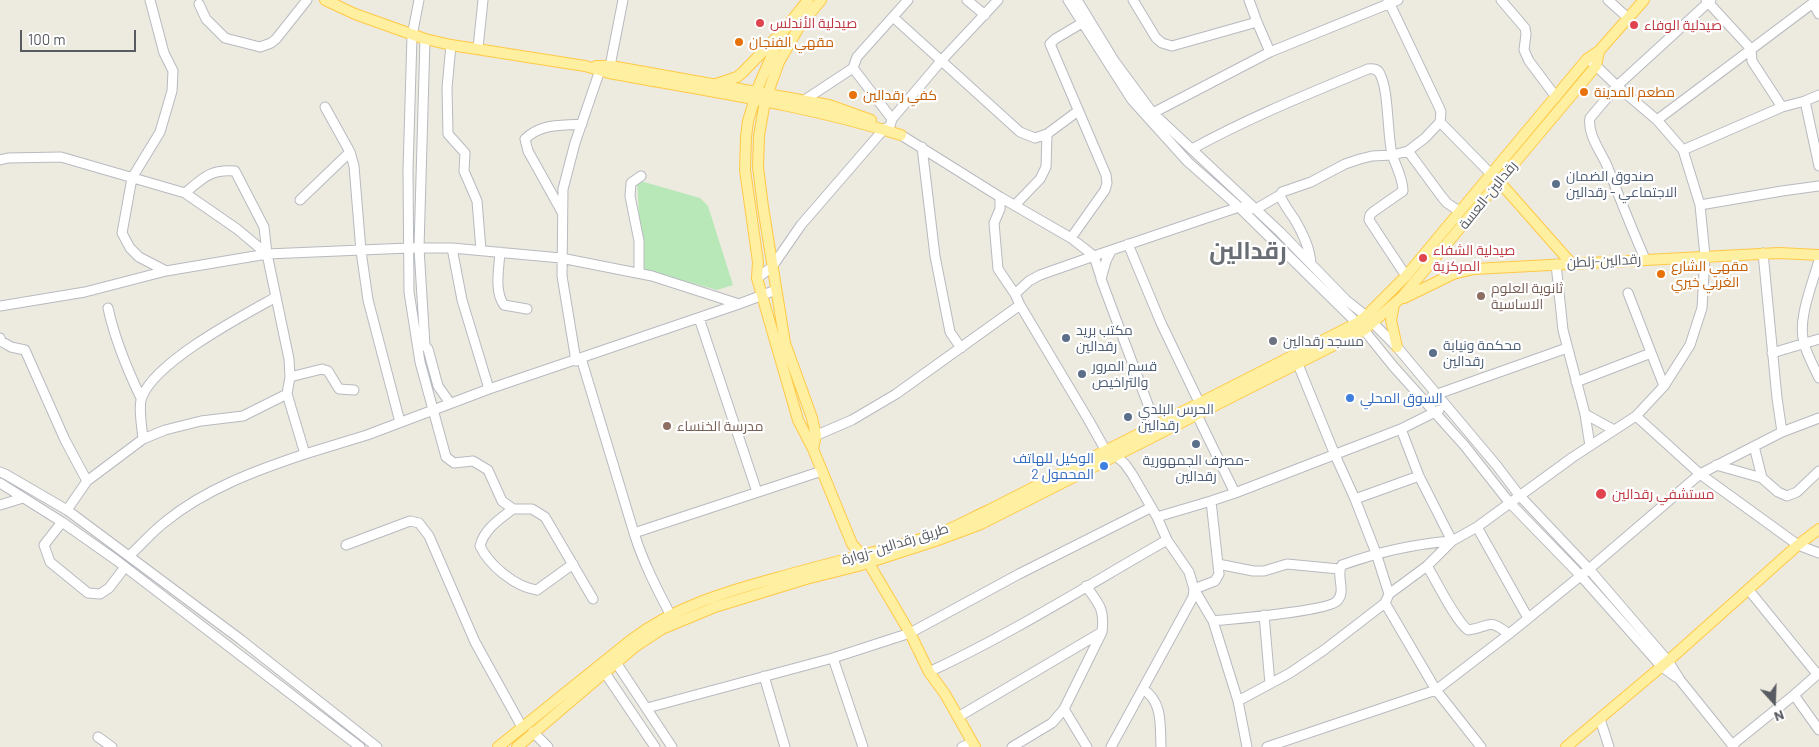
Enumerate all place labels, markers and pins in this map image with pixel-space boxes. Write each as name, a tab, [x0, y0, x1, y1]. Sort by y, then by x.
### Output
place label: صيدلية الأندلس	[770, 15, 857, 31]
marker: صيدلية الأندلس	[754, 17, 766, 29]
place label: صيدلية الوفاء	[1644, 17, 1722, 33]
marker: صيدلية الوفاء	[1628, 19, 1640, 31]
place label: مقهي الفنجان	[749, 34, 834, 50]
marker: مقهي الفنجان	[733, 36, 745, 48]
place label: مطعم المدينة	[1594, 84, 1675, 100]
marker: مطعم المدينة	[1578, 86, 1590, 98]
place label: كفي رقدالين	[863, 87, 937, 103]
marker: كفي رقدالين	[847, 89, 859, 101]
place label: صندوق الضمان الاجتماعي - رقدالين	[1566, 168, 1677, 200]
marker: صندوق الضمان الاجتماعي - رقدالين	[1550, 178, 1562, 190]
place label: صيدلية الشفاء المركزية	[1433, 242, 1515, 274]
marker: صيدلية الشفاء المركزية	[1417, 252, 1429, 264]
place label: مقهي الشارع الغربي خيري	[1671, 258, 1749, 290]
marker: مقهي الشارع الغربي خيري	[1655, 268, 1667, 280]
place label: ثانوية العلوم الاساسية	[1491, 280, 1563, 312]
marker: ثانوية العلوم الاساسية	[1475, 290, 1487, 302]
place label: مكتب بريد رقدالين	[1076, 322, 1133, 354]
marker: مكتب بريد رقدالين	[1060, 332, 1072, 344]
place label: مسجد رقدالين	[1283, 333, 1364, 349]
marker: مسجد رقدالين	[1267, 335, 1279, 347]
place label: محكمة ونيابة رقدالين	[1443, 337, 1521, 370]
marker: محكمة ونيابة رقدالين	[1427, 347, 1439, 359]
place label: قسم المرور والتراخيص	[1092, 358, 1157, 391]
marker: قسم المرور والتراخيص	[1076, 368, 1088, 380]
place label: السوق المحلي	[1360, 390, 1443, 406]
marker: السوق المحلي	[1344, 392, 1356, 404]
place label: الحرس البلدي رقدالين	[1138, 401, 1214, 434]
marker: الحرس البلدي رقدالين	[1122, 411, 1134, 423]
place label: مدرسة الخنساء	[677, 418, 764, 434]
marker: مدرسة الخنساء	[661, 420, 673, 432]
marker: مصرف الجمهورية- رقدالين	[1190, 438, 1202, 450]
place label: الوكيل للهاتف المحمول 2	[1013, 450, 1094, 482]
place label: مصرف الجمهورية- رقدالين	[1143, 452, 1249, 484]
marker: الوكيل للهاتف المحمول 2	[1098, 460, 1110, 472]
place label: مستشفي رقدالين	[1612, 486, 1714, 502]
marker: مستشفي رقدالين	[1594, 487, 1608, 501]

